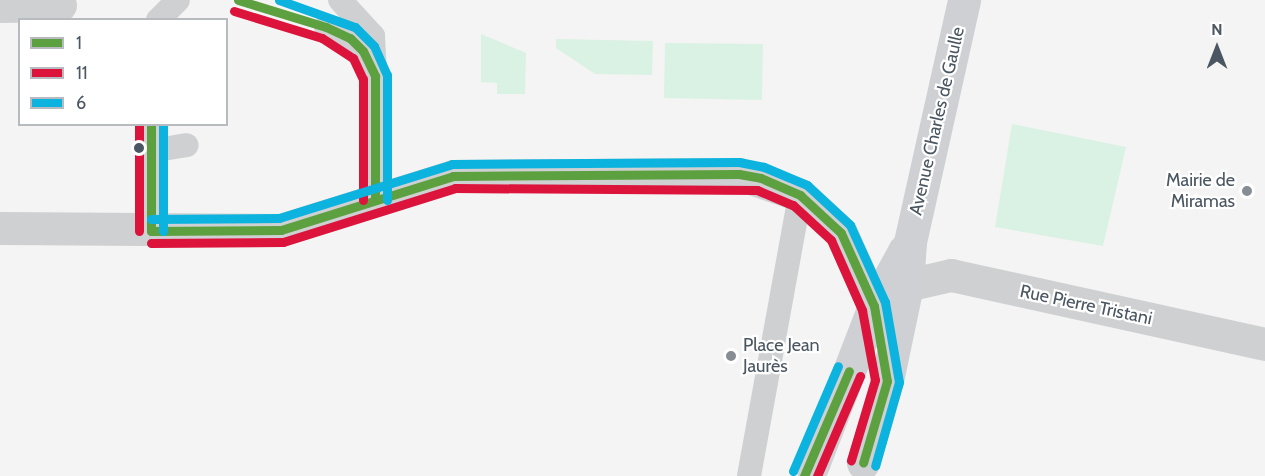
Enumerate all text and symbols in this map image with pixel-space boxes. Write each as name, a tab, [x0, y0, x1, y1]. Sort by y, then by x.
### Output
legend	[18, 18, 228, 126]
north arrow	[1187, 18, 1247, 78]
text: N	[1211, 20, 1223, 39]
street label: Avenue Charles de Gaulle	[905, 25, 969, 217]
text: 1	[76, 32, 82, 54]
text: 11	[76, 62, 88, 84]
text: 6	[76, 92, 86, 114]
unlabelled marker	[133, 142, 145, 154]
place label: Mairie de Miramas	[1166, 170, 1235, 213]
marker: Mairie de Miramas	[1240, 184, 1254, 198]
street label: Rue Pierre Tristani	[1018, 280, 1154, 330]
place label: Place Jean Jaurès	[743, 335, 820, 378]
marker: Place Jean Jaurès	[724, 349, 738, 363]

